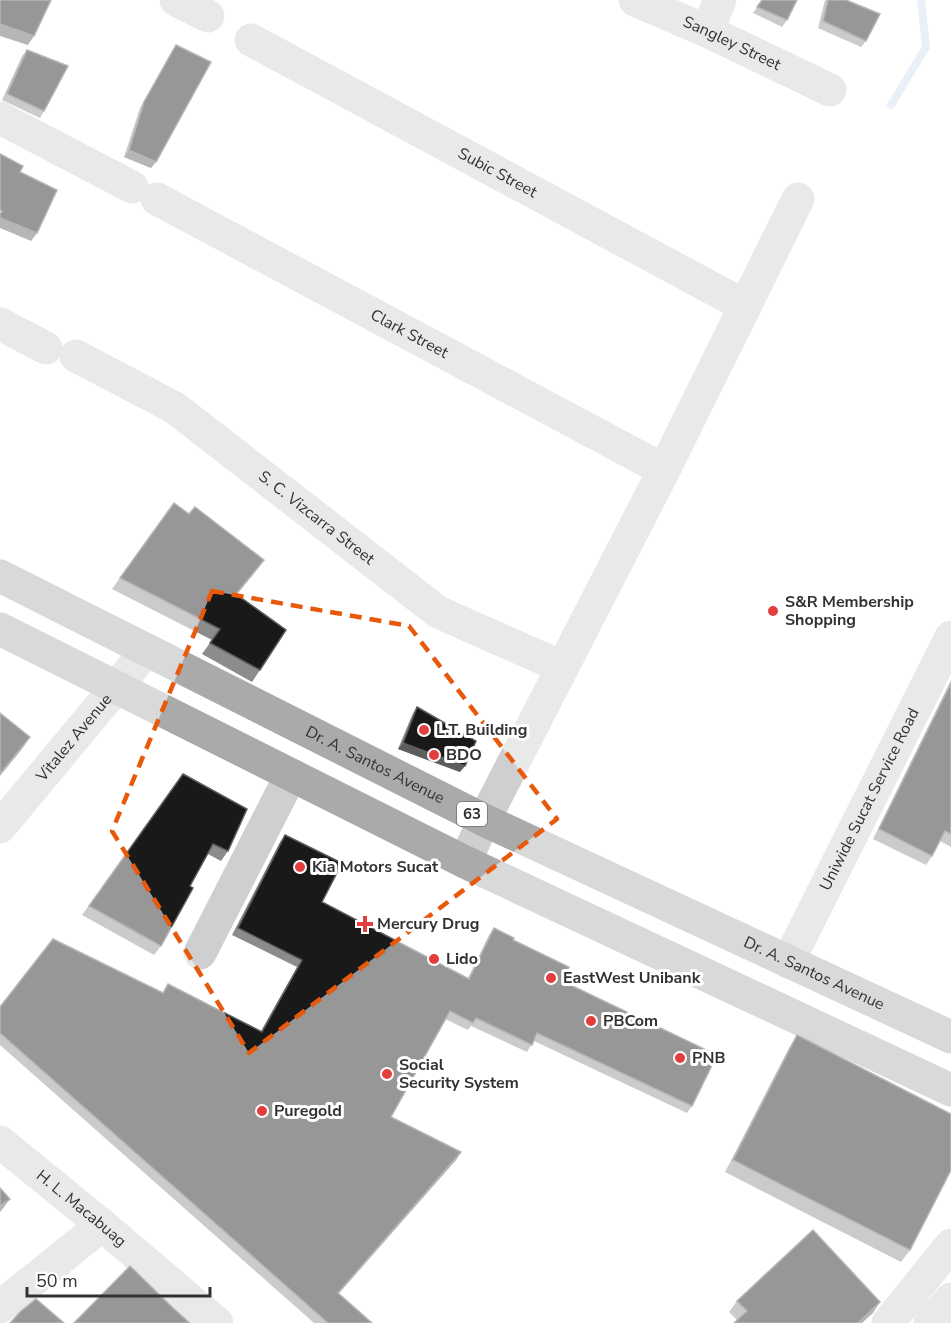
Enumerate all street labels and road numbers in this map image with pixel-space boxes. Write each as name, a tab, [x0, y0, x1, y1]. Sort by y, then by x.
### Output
street label: Sangley Street	[679, 11, 785, 76]
street label: Subic Street	[454, 142, 541, 203]
street label: Clark Street	[366, 304, 453, 364]
street label: S. C. Vizcarra Street	[254, 466, 380, 570]
street label: Vitalez Avenue	[31, 689, 117, 787]
street label: Uniwide Sucat Service Road	[815, 704, 925, 894]
street label: Dr. A. Santos Avenue	[302, 721, 448, 809]
road number: 63	[457, 802, 487, 826]
street label: Dr. A. Santos Avenue	[740, 931, 888, 1016]
street label: H. L. Macabuag	[32, 1165, 131, 1252]

